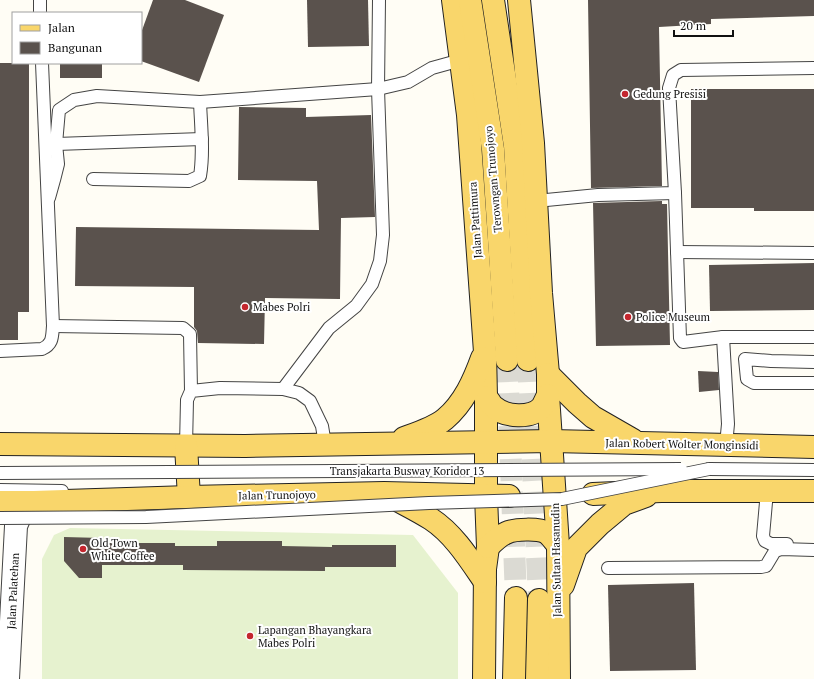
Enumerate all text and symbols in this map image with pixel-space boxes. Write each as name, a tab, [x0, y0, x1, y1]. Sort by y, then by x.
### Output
legend	[12, 12, 142, 64]
scale bar	[674, 12, 733, 38]
text: 20 m	[680, 18, 707, 33]
text: Jalan	[48, 20, 75, 35]
text: Bangunan	[48, 40, 102, 55]
place label: Gedung Presisi	[633, 87, 706, 101]
marker: Gedung Presisi	[620, 89, 630, 99]
street label: Terowngan Trunojoyo	[481, 125, 505, 233]
street label: Jalan Pattimura	[465, 181, 485, 259]
place label: Mabes Polri	[253, 300, 310, 314]
marker: Mabes Polri	[240, 302, 250, 312]
place label: Police Museum	[636, 310, 711, 324]
marker: Police Museum	[623, 312, 633, 322]
street label: Jalan Robert Wolter Monginsidi	[605, 436, 759, 452]
street label: Transjakarta Busway Koridor 13	[330, 464, 484, 478]
street label: Jalan Trunojoyo	[238, 487, 316, 503]
street label: Jalan Sultan Hasanudin	[548, 502, 564, 617]
place label: Old Town White Coffee	[91, 536, 155, 563]
marker: Old Town White Coffee	[78, 544, 88, 554]
street label: Jalan Palatehan	[4, 552, 22, 630]
place label: Lapangan Bhayangkara Mabes Polri	[258, 623, 372, 650]
marker: Lapangan Bhayangkara Mabes Polri	[245, 631, 255, 641]

